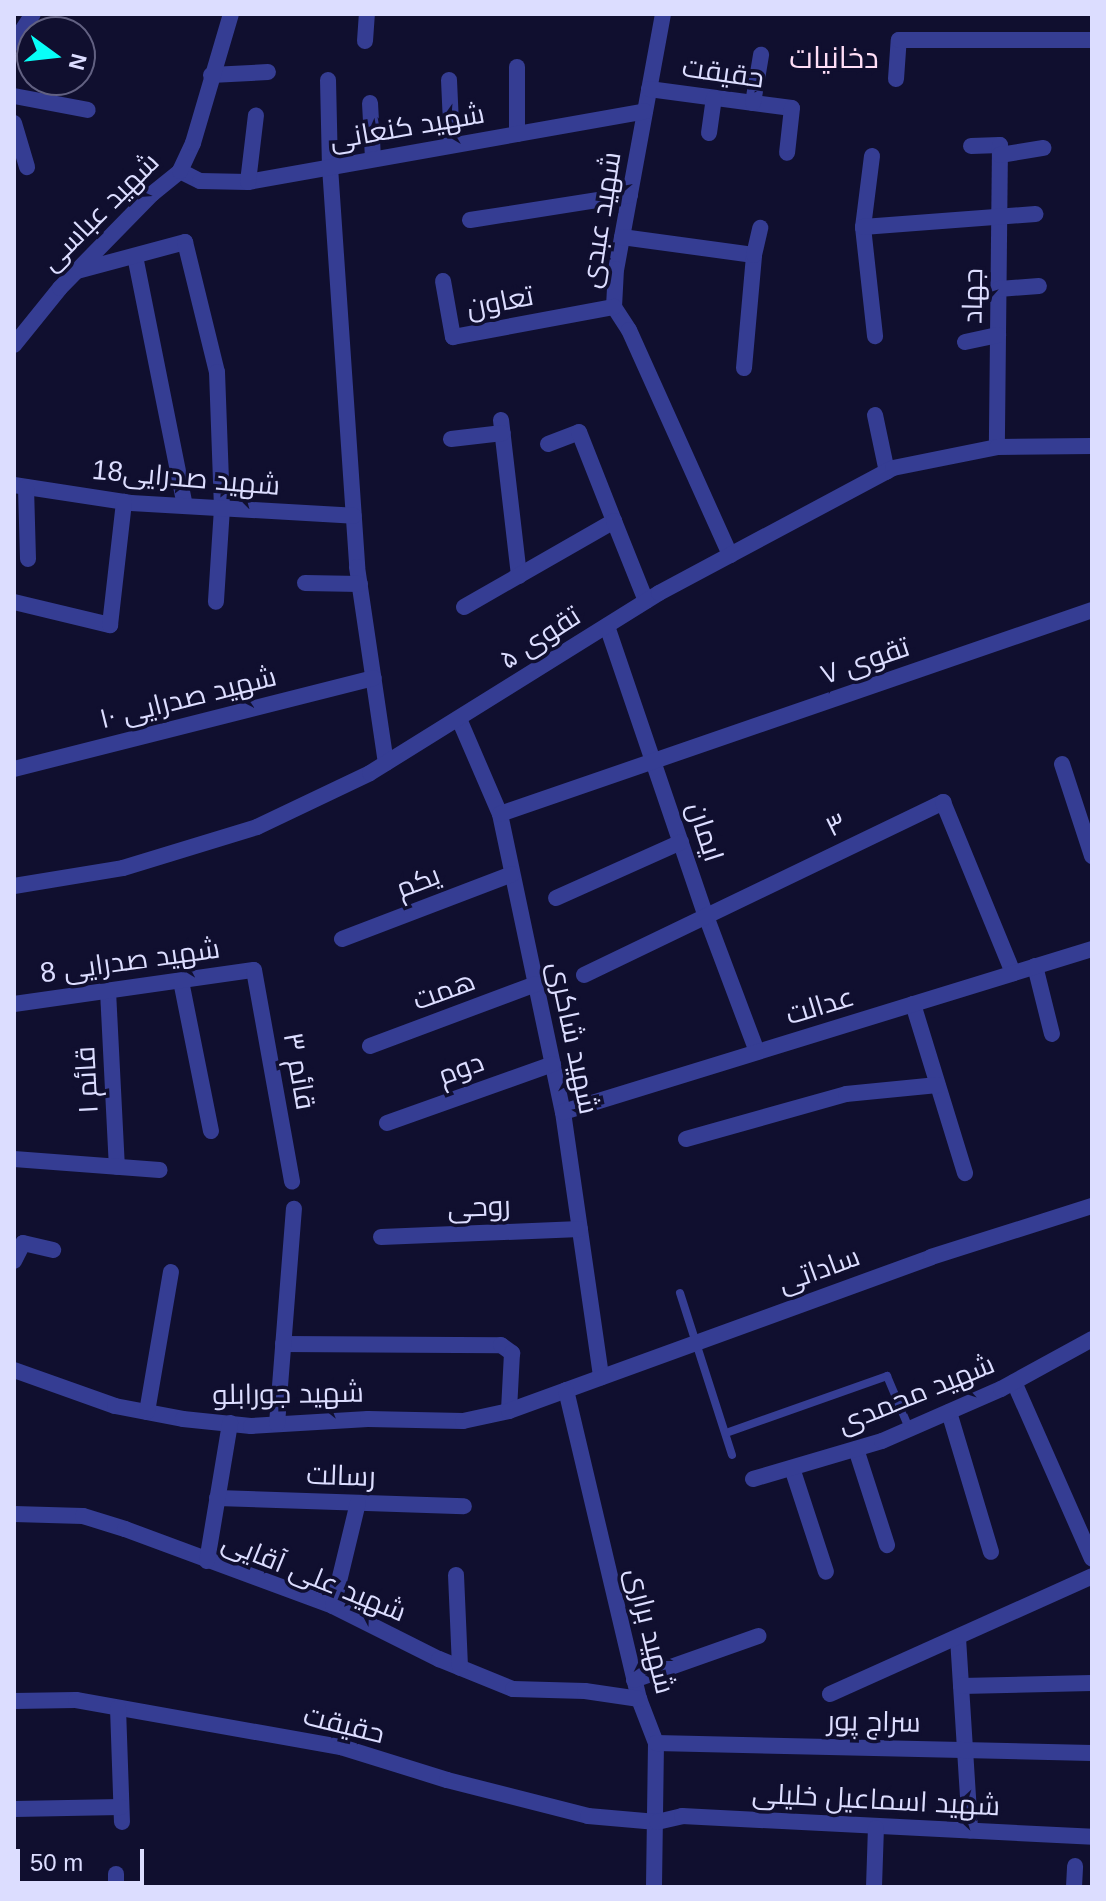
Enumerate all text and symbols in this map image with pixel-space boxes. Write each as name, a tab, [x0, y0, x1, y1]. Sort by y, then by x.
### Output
north arrow	[16, 16, 96, 96]
district label: دخانیات	[789, 40, 879, 76]
text: N	[64, 51, 92, 73]
street label: حقیقت	[680, 51, 766, 95]
street label: شهید کنعانی	[327, 97, 487, 157]
street label: شهید عباسی	[34, 146, 166, 278]
street label: شهید عبدی	[574, 149, 628, 291]
street label: جهاد	[956, 268, 990, 324]
street label: تعاون	[464, 279, 536, 325]
street label: شهید صدرایی18	[90, 453, 282, 503]
street label: تقوی ۵	[493, 599, 587, 677]
street label: تقوی ۷	[816, 630, 914, 692]
street label: شهید صدرایی ۱۰	[96, 660, 280, 736]
street label: ایمان	[680, 798, 730, 866]
street label: ۳	[820, 806, 852, 844]
street label: یکم	[391, 858, 445, 906]
street label: شهید صدرایی 8	[38, 932, 222, 990]
street label: شهید شاکری	[540, 959, 606, 1117]
street label: همت	[408, 964, 480, 1018]
street label: عدالت	[782, 980, 858, 1032]
street label: قائم ۳	[276, 1030, 322, 1112]
street label: قائم ۱	[68, 1045, 106, 1115]
street label: دوم	[433, 1045, 489, 1093]
street label: روحی	[447, 1189, 511, 1225]
street label: ساداتی	[773, 1240, 865, 1300]
street label: شهید محمدی	[833, 1347, 999, 1441]
street label: شهید جورابلو	[212, 1376, 364, 1412]
street label: رسالت	[306, 1458, 376, 1494]
street label: شهید علی آقایی	[217, 1525, 411, 1629]
street label: شهید براری	[618, 1565, 682, 1697]
street label: حقیقت	[300, 1699, 388, 1751]
street label: سراج پور	[827, 1704, 921, 1740]
street label: شهید اسماعیل خلیلی	[751, 1777, 1001, 1823]
scale bar	[20, 1833, 148, 1883]
text: 50 m	[30, 1849, 83, 1876]

